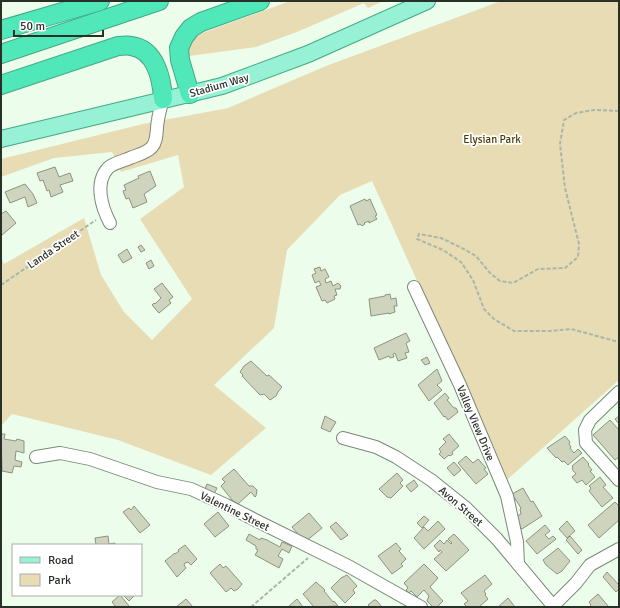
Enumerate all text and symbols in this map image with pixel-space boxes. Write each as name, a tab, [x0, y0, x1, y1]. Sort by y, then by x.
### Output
scale bar	[14, 12, 103, 38]
text: 50 m	[20, 19, 45, 34]
street label: Stadium Way	[188, 71, 251, 100]
park label: Elysian Park	[463, 133, 521, 146]
street label: Landa Street	[25, 227, 82, 271]
street label: Valley View Drive	[454, 384, 497, 463]
street label: Avon Street	[436, 484, 486, 529]
street label: Valentine Street	[198, 489, 272, 534]
legend	[12, 544, 142, 596]
text: Road	[48, 553, 74, 568]
text: Park	[48, 573, 71, 588]

